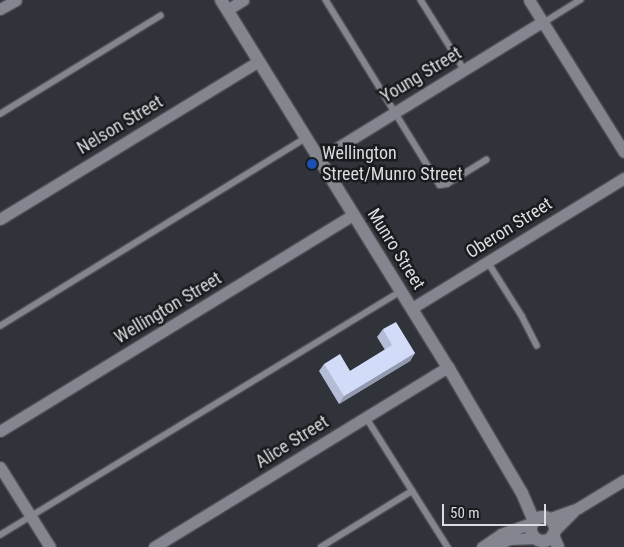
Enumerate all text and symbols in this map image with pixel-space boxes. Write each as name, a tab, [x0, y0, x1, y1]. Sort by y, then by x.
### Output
street label: Young Street	[377, 42, 465, 108]
street label: Nelson Street	[73, 91, 167, 159]
place label: Wellington Street/Munro Street	[322, 143, 463, 186]
marker: Wellington Street/Munro Street	[306, 158, 318, 170]
street label: Oberon Street	[462, 193, 556, 263]
street label: Munro Street	[363, 204, 429, 294]
street label: Wellington Street	[111, 268, 225, 348]
street label: Alice Street	[252, 411, 332, 473]
scale bar	[444, 494, 548, 526]
text: 50 m	[450, 504, 480, 522]

